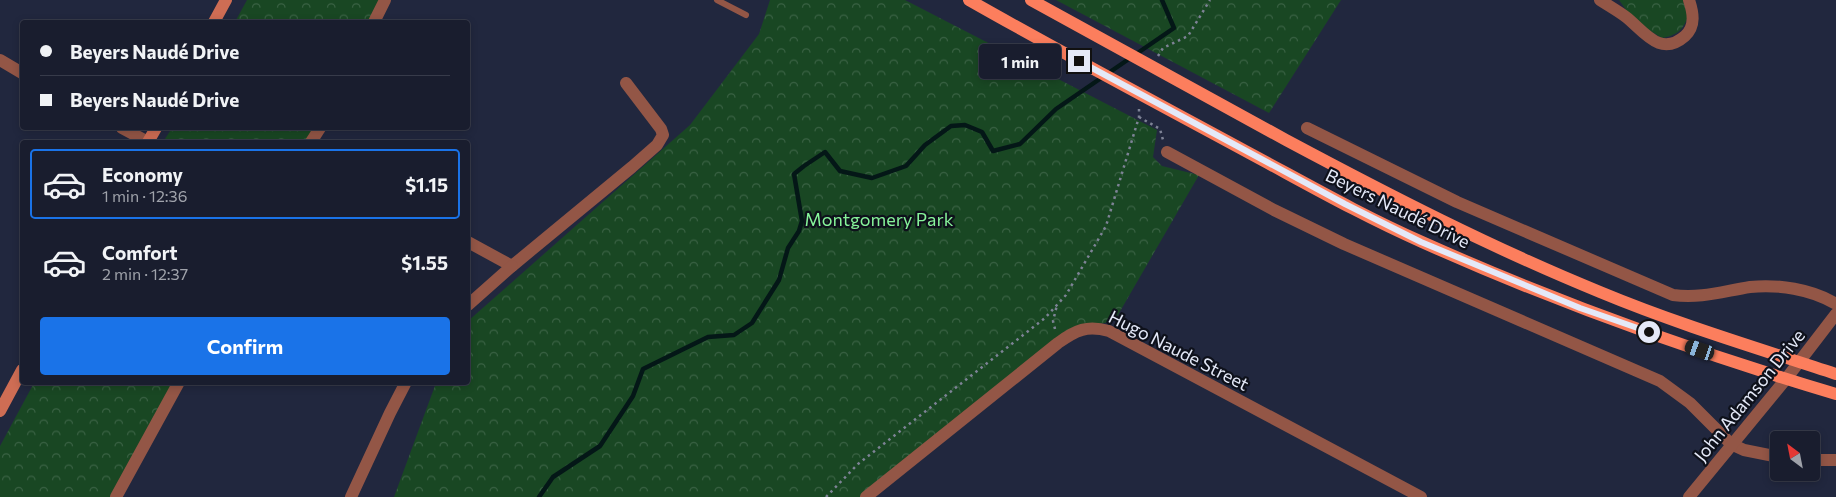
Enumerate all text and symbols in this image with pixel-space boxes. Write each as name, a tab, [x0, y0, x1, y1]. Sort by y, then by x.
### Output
text: Beyers Naudé Drive	[70, 40, 239, 63]
callout: 1 min	[979, 44, 1062, 78]
route end	[1068, 50, 1090, 72]
text: 1 min	[1001, 52, 1039, 71]
text: Beyers Naudé Drive	[70, 88, 239, 111]
icon: car	[42, 162, 87, 207]
text: Economy	[102, 163, 183, 186]
street label: Beyers Naudé Drive	[1322, 164, 1474, 252]
text: $1.15	[405, 173, 448, 196]
text: 1 min · 12:36	[102, 186, 187, 205]
park label: Montgomery Park	[805, 208, 954, 230]
icon: car	[42, 240, 87, 285]
text: Comfort	[102, 241, 178, 264]
text: $1.55	[401, 251, 448, 274]
text: 2 min · 12:37	[102, 264, 188, 283]
street label: Hugo Naude Street	[1105, 305, 1253, 395]
button: Confirm	[40, 317, 450, 375]
route start	[1638, 321, 1660, 343]
street label: John Adamson Drive	[1689, 324, 1809, 466]
car	[1683, 338, 1716, 362]
north arrow	[1770, 431, 1820, 481]
map controls	[1770, 431, 1820, 481]

